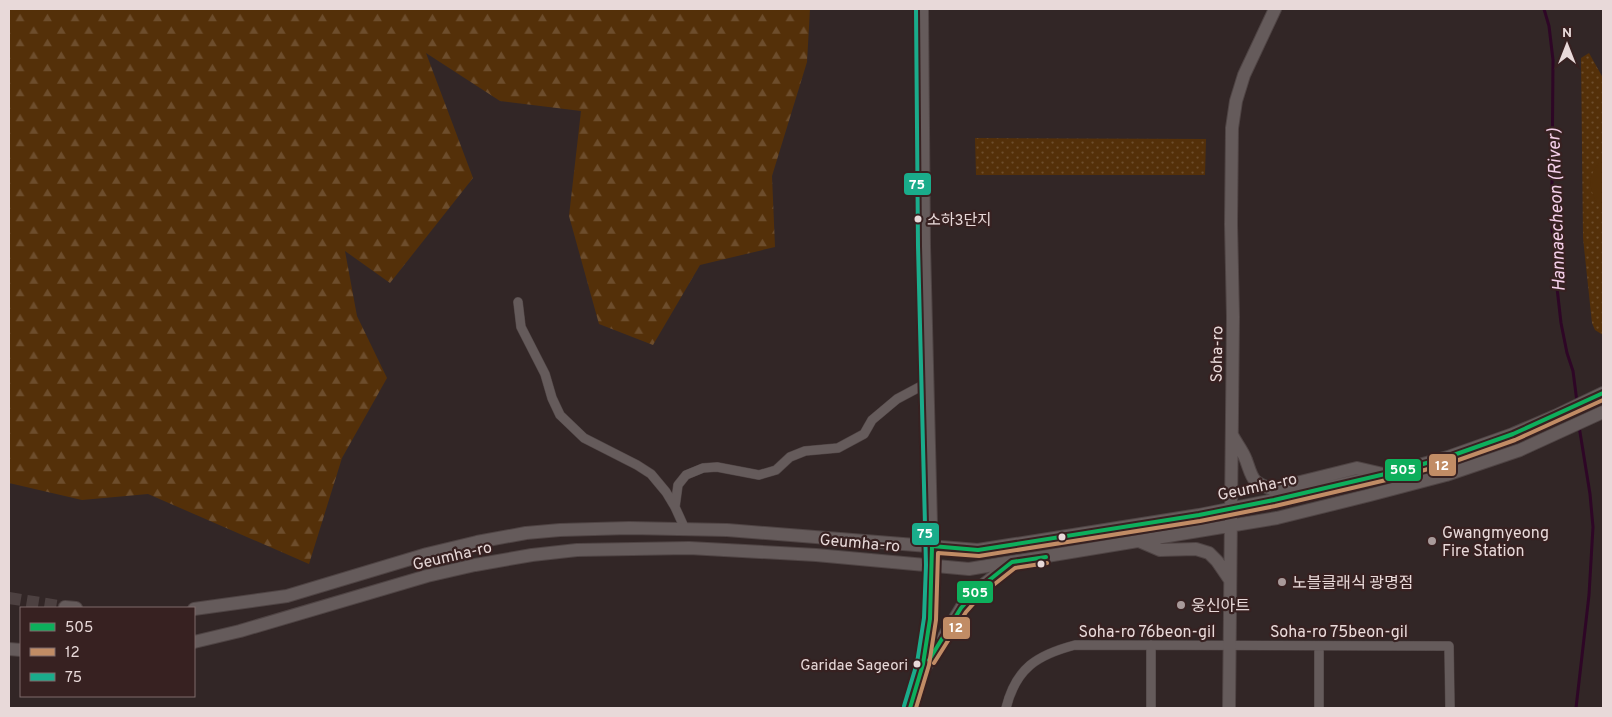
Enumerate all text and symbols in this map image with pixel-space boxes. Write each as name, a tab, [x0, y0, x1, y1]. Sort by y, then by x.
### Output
north arrow	[1542, 20, 1592, 70]
text: N	[1562, 25, 1572, 42]
water label: Hannaecheon (River)	[1543, 128, 1572, 292]
line badge: 75	[903, 172, 932, 196]
text: 75	[909, 177, 925, 194]
place label: 소하3단지	[927, 212, 991, 231]
marker: 소하3단지	[913, 214, 923, 224]
street label: Soha-ro	[1208, 325, 1228, 383]
line badge: 12	[1428, 453, 1457, 477]
line badge: 505	[1384, 458, 1422, 482]
text: 12	[1435, 458, 1449, 475]
text: 505	[1390, 462, 1416, 479]
street label: Geumha-ro	[1216, 470, 1299, 506]
line badge: 75	[911, 522, 940, 546]
place label: Gwangmyeong Fire Station	[1442, 524, 1549, 562]
text: 75	[917, 526, 933, 543]
street label: Geumha-ro	[819, 531, 901, 557]
unlabelled marker	[1057, 532, 1067, 542]
marker: Gwangmyeong Fire Station	[1426, 535, 1438, 547]
street label: Geumha-ro	[411, 538, 494, 576]
unlabelled marker	[1036, 559, 1046, 569]
place label: 노블클래식 광명점	[1292, 574, 1414, 594]
marker: 노블클래식 광명점	[1276, 576, 1288, 588]
line badge: 505	[956, 580, 994, 604]
text: 505	[962, 585, 988, 602]
place label: 웅신아트	[1191, 597, 1250, 617]
marker: 웅신아트	[1175, 599, 1187, 611]
legend	[20, 607, 195, 697]
line badge: 12	[942, 616, 971, 640]
text: 505	[65, 619, 93, 638]
text: 12	[949, 620, 963, 637]
street label: Soha-ro 76beon-gil	[1079, 623, 1215, 643]
street label: Soha-ro 75beon-gil	[1270, 623, 1408, 643]
text: 12	[65, 644, 80, 663]
place label: Garidae Sageori	[800, 657, 908, 676]
marker: Garidae Sageori	[912, 659, 922, 669]
text: 75	[65, 669, 82, 688]

